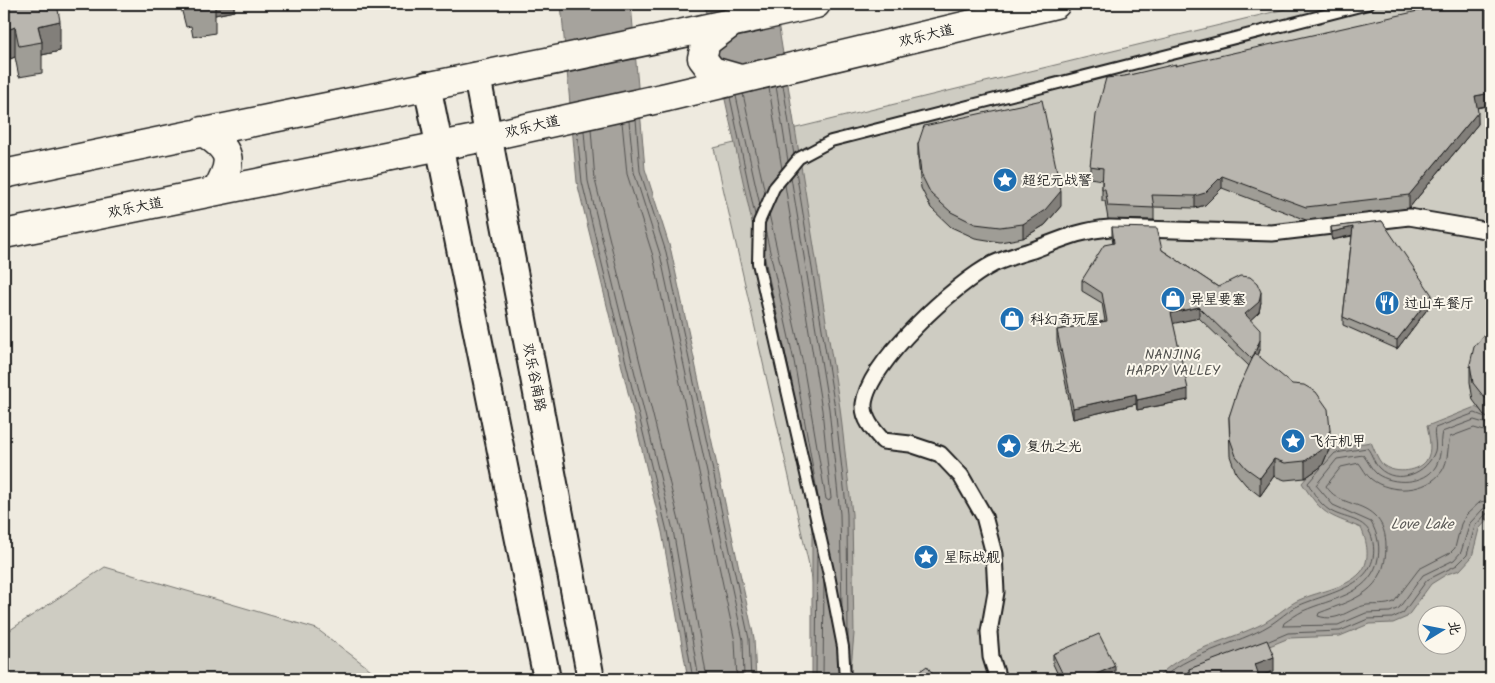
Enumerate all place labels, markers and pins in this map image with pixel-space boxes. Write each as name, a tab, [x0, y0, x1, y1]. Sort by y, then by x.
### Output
place icon: 超纪元战警	[992, 167, 1018, 193]
place label: 超纪元战警	[1022, 170, 1092, 192]
shop icon: 异星要塞	[1160, 286, 1186, 312]
place label: 异星要塞	[1190, 289, 1246, 311]
restaurant icon: 过山车餐厅	[1374, 290, 1400, 316]
place label: 过山车餐厅	[1404, 293, 1474, 315]
shop icon: 科幻奇玩屋	[999, 306, 1025, 332]
place label: 科幻奇玩屋	[1030, 309, 1100, 331]
place icon: 飞行机甲	[1280, 428, 1306, 454]
place label: 飞行机甲	[1310, 431, 1366, 453]
place icon: 复仇之光	[996, 433, 1022, 459]
place label: 复仇之光	[1026, 436, 1082, 458]
place icon: 星际战舰	[913, 544, 939, 570]
place label: 星际战舰	[944, 547, 1000, 569]

